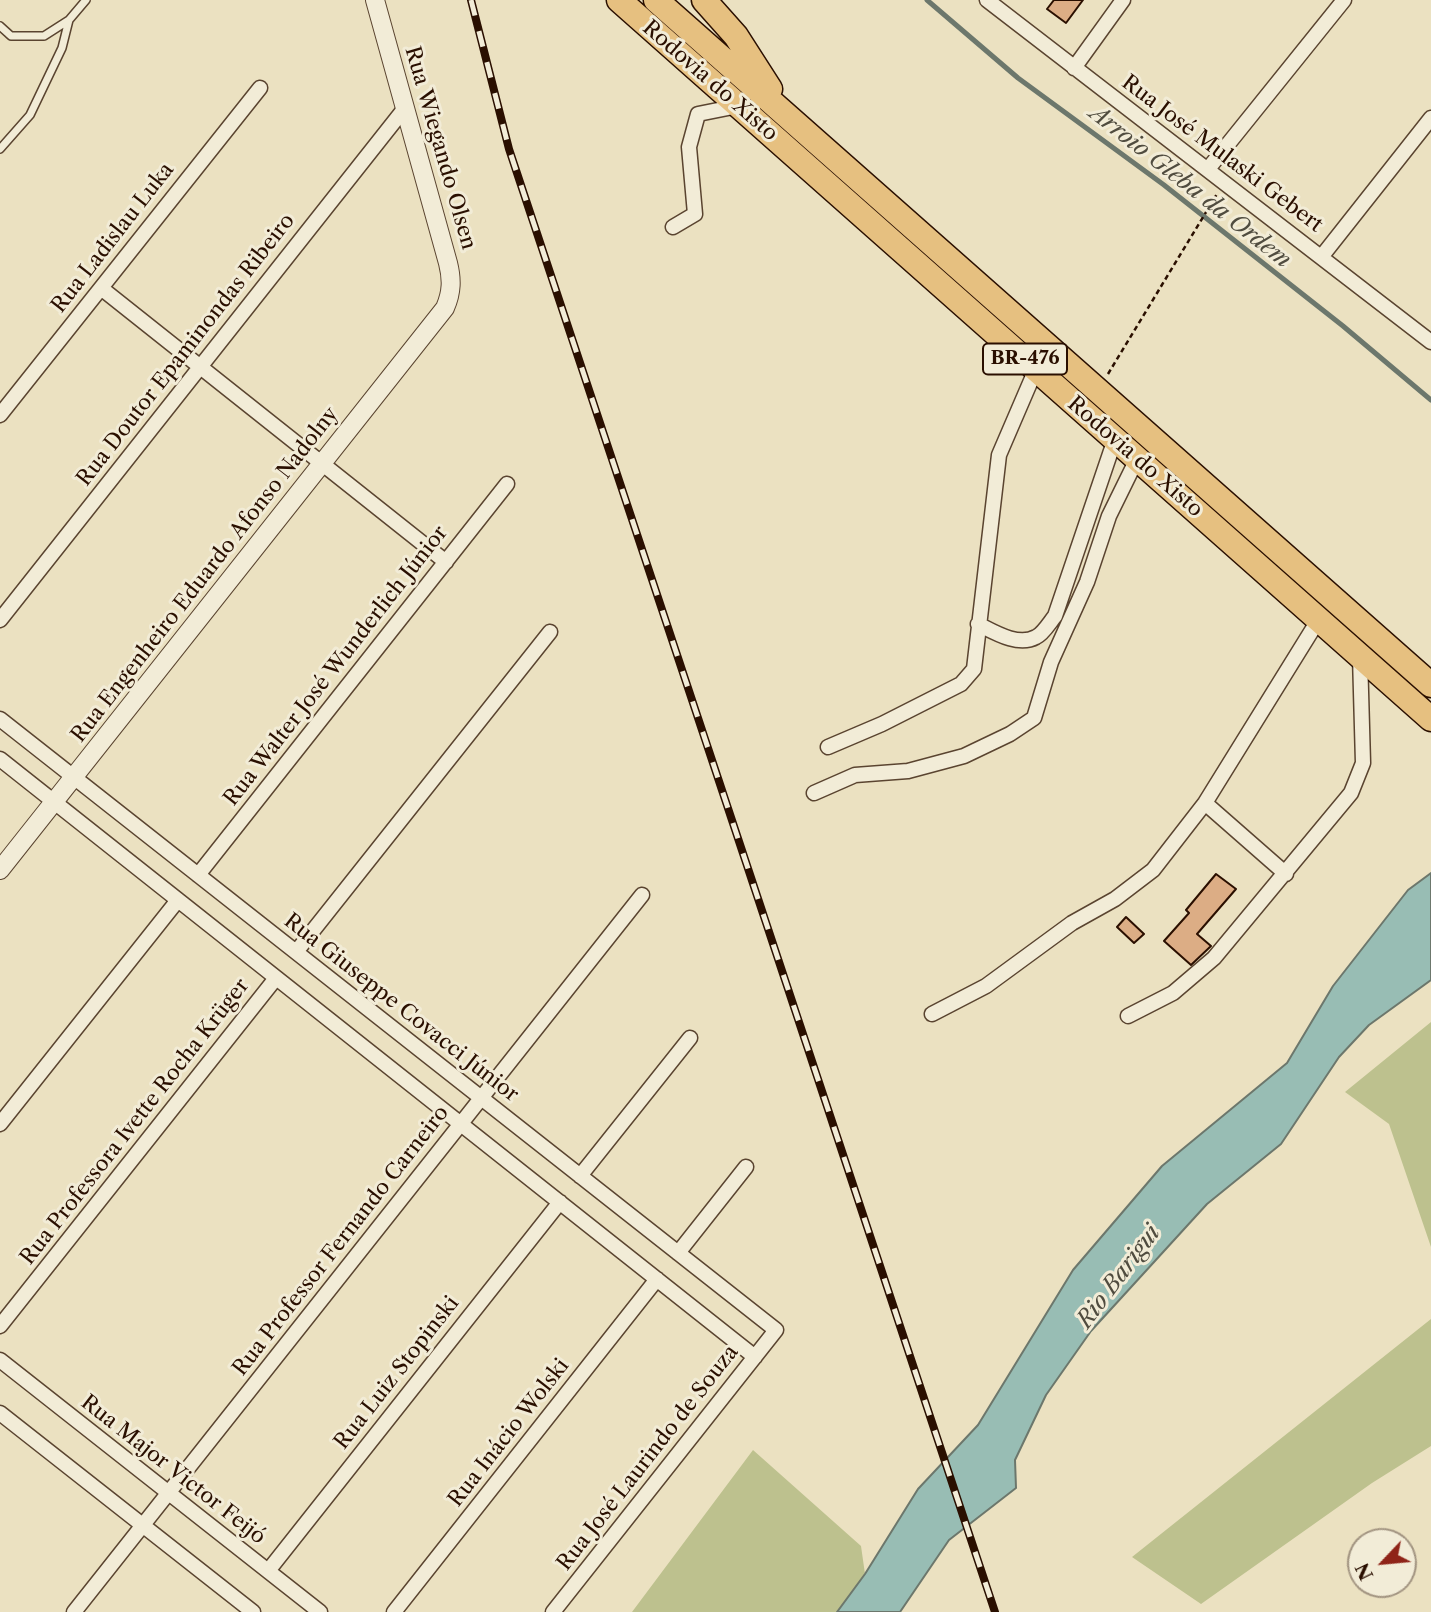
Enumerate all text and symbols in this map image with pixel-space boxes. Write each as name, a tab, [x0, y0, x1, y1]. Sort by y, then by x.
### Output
street label: Rodovia do Xisto	[637, 15, 783, 147]
street label: Rua Wiegando Olsen	[399, 44, 481, 252]
street label: Rua José Mulaski Gebert	[1116, 70, 1328, 238]
water label: Arroio Gleba da Ordem	[1084, 100, 1296, 274]
street label: Rua Ladislau Luka	[47, 158, 179, 318]
street label: Rua Doutor Epaminondas Ribeiro	[72, 209, 300, 491]
road number: BR-476	[983, 344, 1067, 374]
street label: Rodovia do Xisto	[1062, 391, 1208, 523]
street label: Rua Engenheiro Eduardo Afonso Nadolny	[66, 402, 344, 748]
street label: Rua Walter José Wunderlich Júnior	[219, 521, 453, 811]
street label: Rua Giuseppe Covacci Júnior	[279, 909, 523, 1107]
street label: Rua Professora Ivette Rocha Krüger	[15, 974, 255, 1270]
street label: Rua Professor Fernando Carneiro	[228, 1101, 454, 1381]
water label: Rio Barigui	[1071, 1220, 1167, 1334]
street label: Rua Luiz Stopinski	[329, 1291, 465, 1455]
street label: Rua José Laurindo de Souza	[552, 1340, 744, 1576]
street label: Rua Inácio Wolski	[443, 1354, 575, 1512]
street label: Rua Major Victor Feijó	[76, 1390, 270, 1550]
north arrow	[1347, 1528, 1417, 1598]
text: N	[1351, 1559, 1378, 1584]

